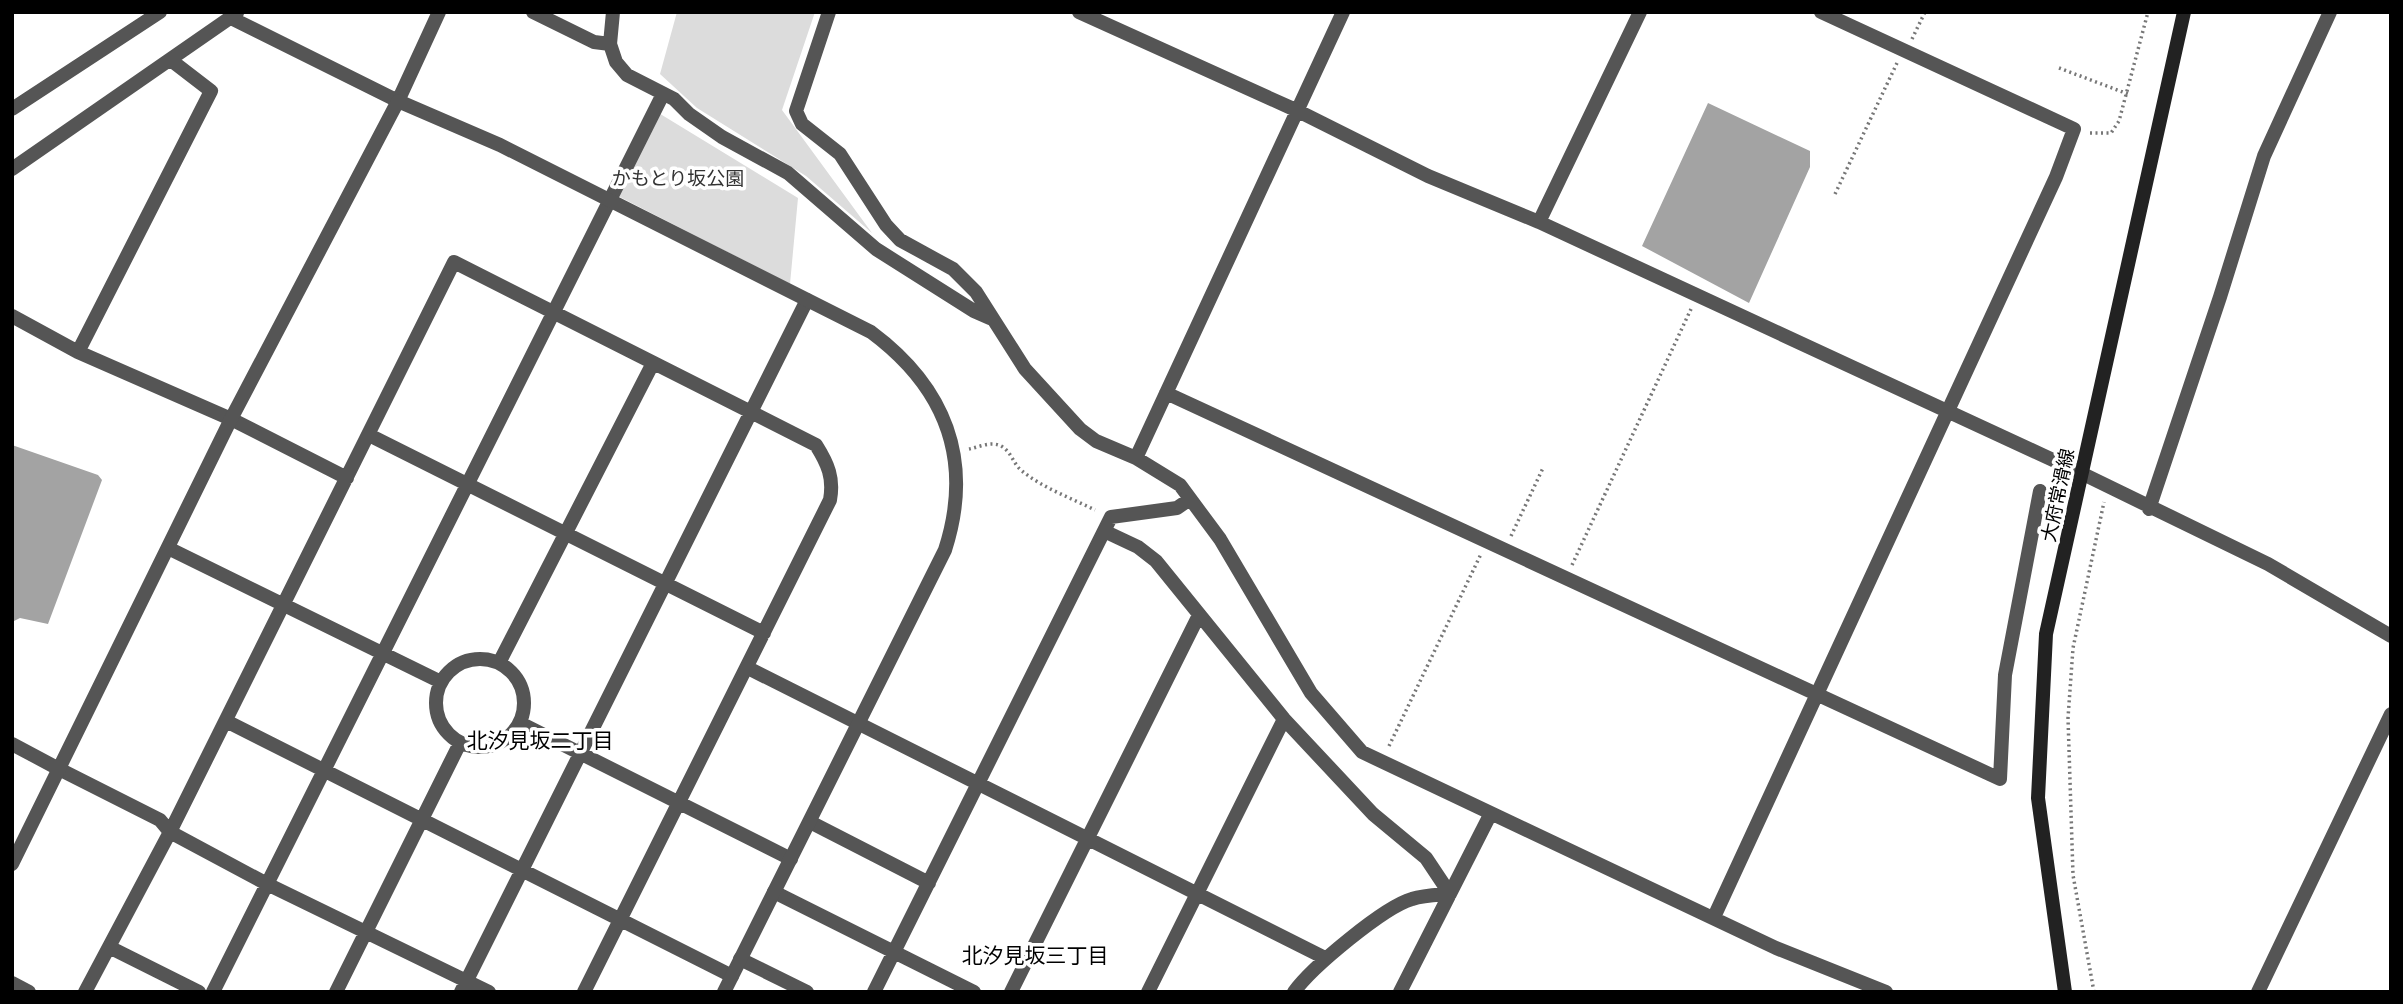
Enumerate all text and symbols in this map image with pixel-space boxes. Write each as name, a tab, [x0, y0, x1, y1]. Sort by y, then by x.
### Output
park label: かもとり坂公園	[612, 166, 744, 189]
street label: 大府常滑線	[2036, 446, 2078, 544]
district label: 北汐見坂二丁目	[467, 727, 614, 752]
district label: 北汐見坂三丁目	[962, 942, 1109, 967]

